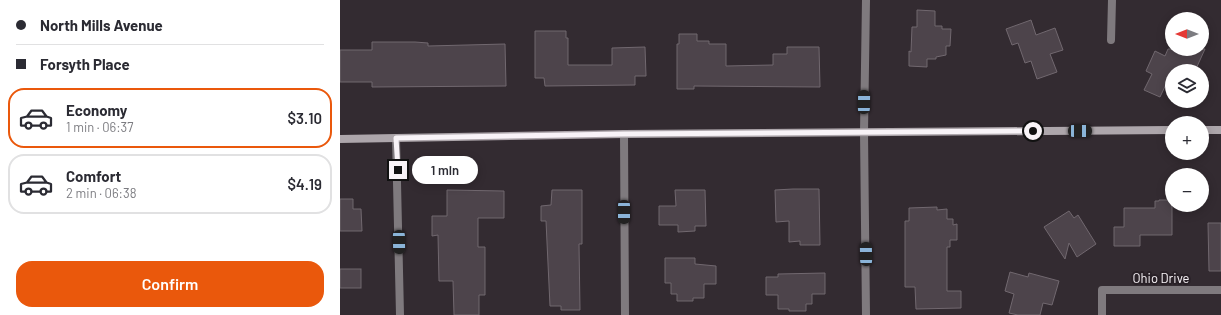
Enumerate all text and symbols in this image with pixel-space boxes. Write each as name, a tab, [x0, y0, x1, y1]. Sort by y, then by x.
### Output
north arrow	[1165, 12, 1209, 56]
map controls	[1165, 12, 1209, 212]
text: North Mills Avenue	[40, 16, 163, 34]
text: Forsyth Place	[40, 55, 130, 73]
button: layers	[1165, 64, 1209, 108]
car	[858, 90, 870, 114]
icon: car	[18, 100, 54, 136]
text: Economy	[66, 101, 127, 119]
text: $3.10	[288, 109, 322, 127]
button: +	[1165, 116, 1209, 160]
text: 1 min · 06:37	[66, 119, 133, 135]
route start	[1024, 122, 1042, 140]
car	[1068, 125, 1092, 137]
callout: 1 min	[412, 156, 478, 184]
route end	[389, 161, 407, 179]
text: 1 min	[431, 162, 459, 178]
icon: car	[18, 166, 54, 202]
text: Comfort	[66, 167, 121, 185]
button: −	[1165, 168, 1209, 212]
text: $4.19	[287, 175, 322, 193]
text: 2 min · 06:38	[66, 185, 137, 201]
car	[618, 200, 630, 224]
car	[393, 230, 405, 254]
car	[860, 242, 872, 266]
button: Confirm	[16, 261, 324, 307]
street label: Ohio Drive	[1132, 270, 1190, 286]

